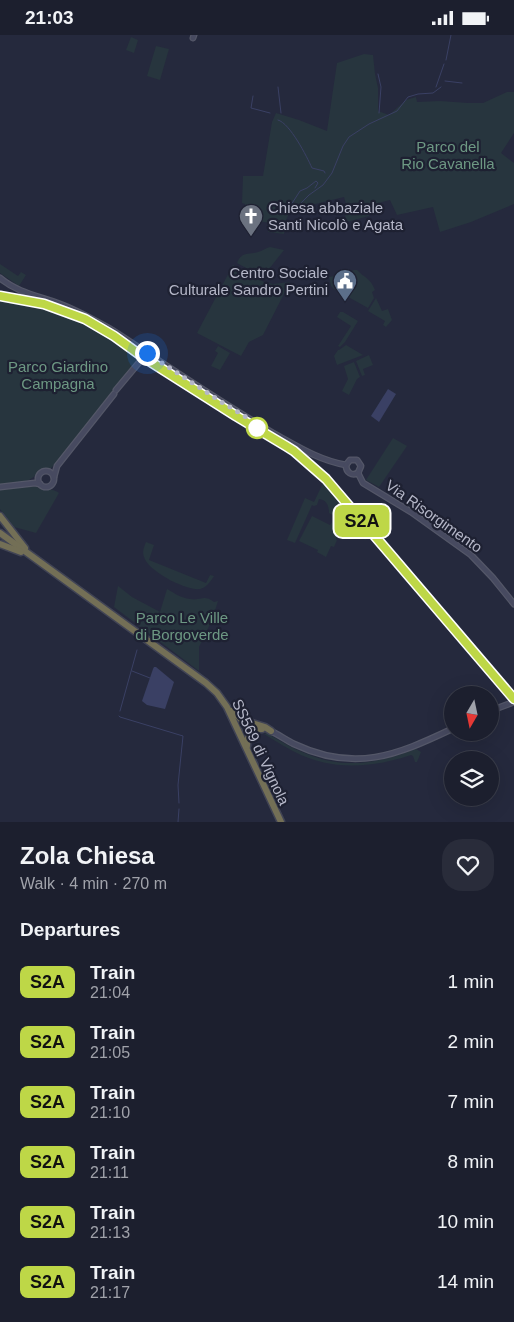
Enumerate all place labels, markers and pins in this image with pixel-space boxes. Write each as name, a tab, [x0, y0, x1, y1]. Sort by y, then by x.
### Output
place label: Chiesa abbaziale Santi Nicolò e Agata	[268, 199, 404, 233]
church icon: Chiesa abbaziale Santi Nicolò e Agata	[238, 203, 264, 237]
place label: Centro Sociale Culturale Sandro Pertini	[169, 264, 328, 298]
public building icon: Centro Sociale Culturale Sandro Pertini	[332, 268, 358, 302]
unlabelled marker	[246, 417, 268, 439]

